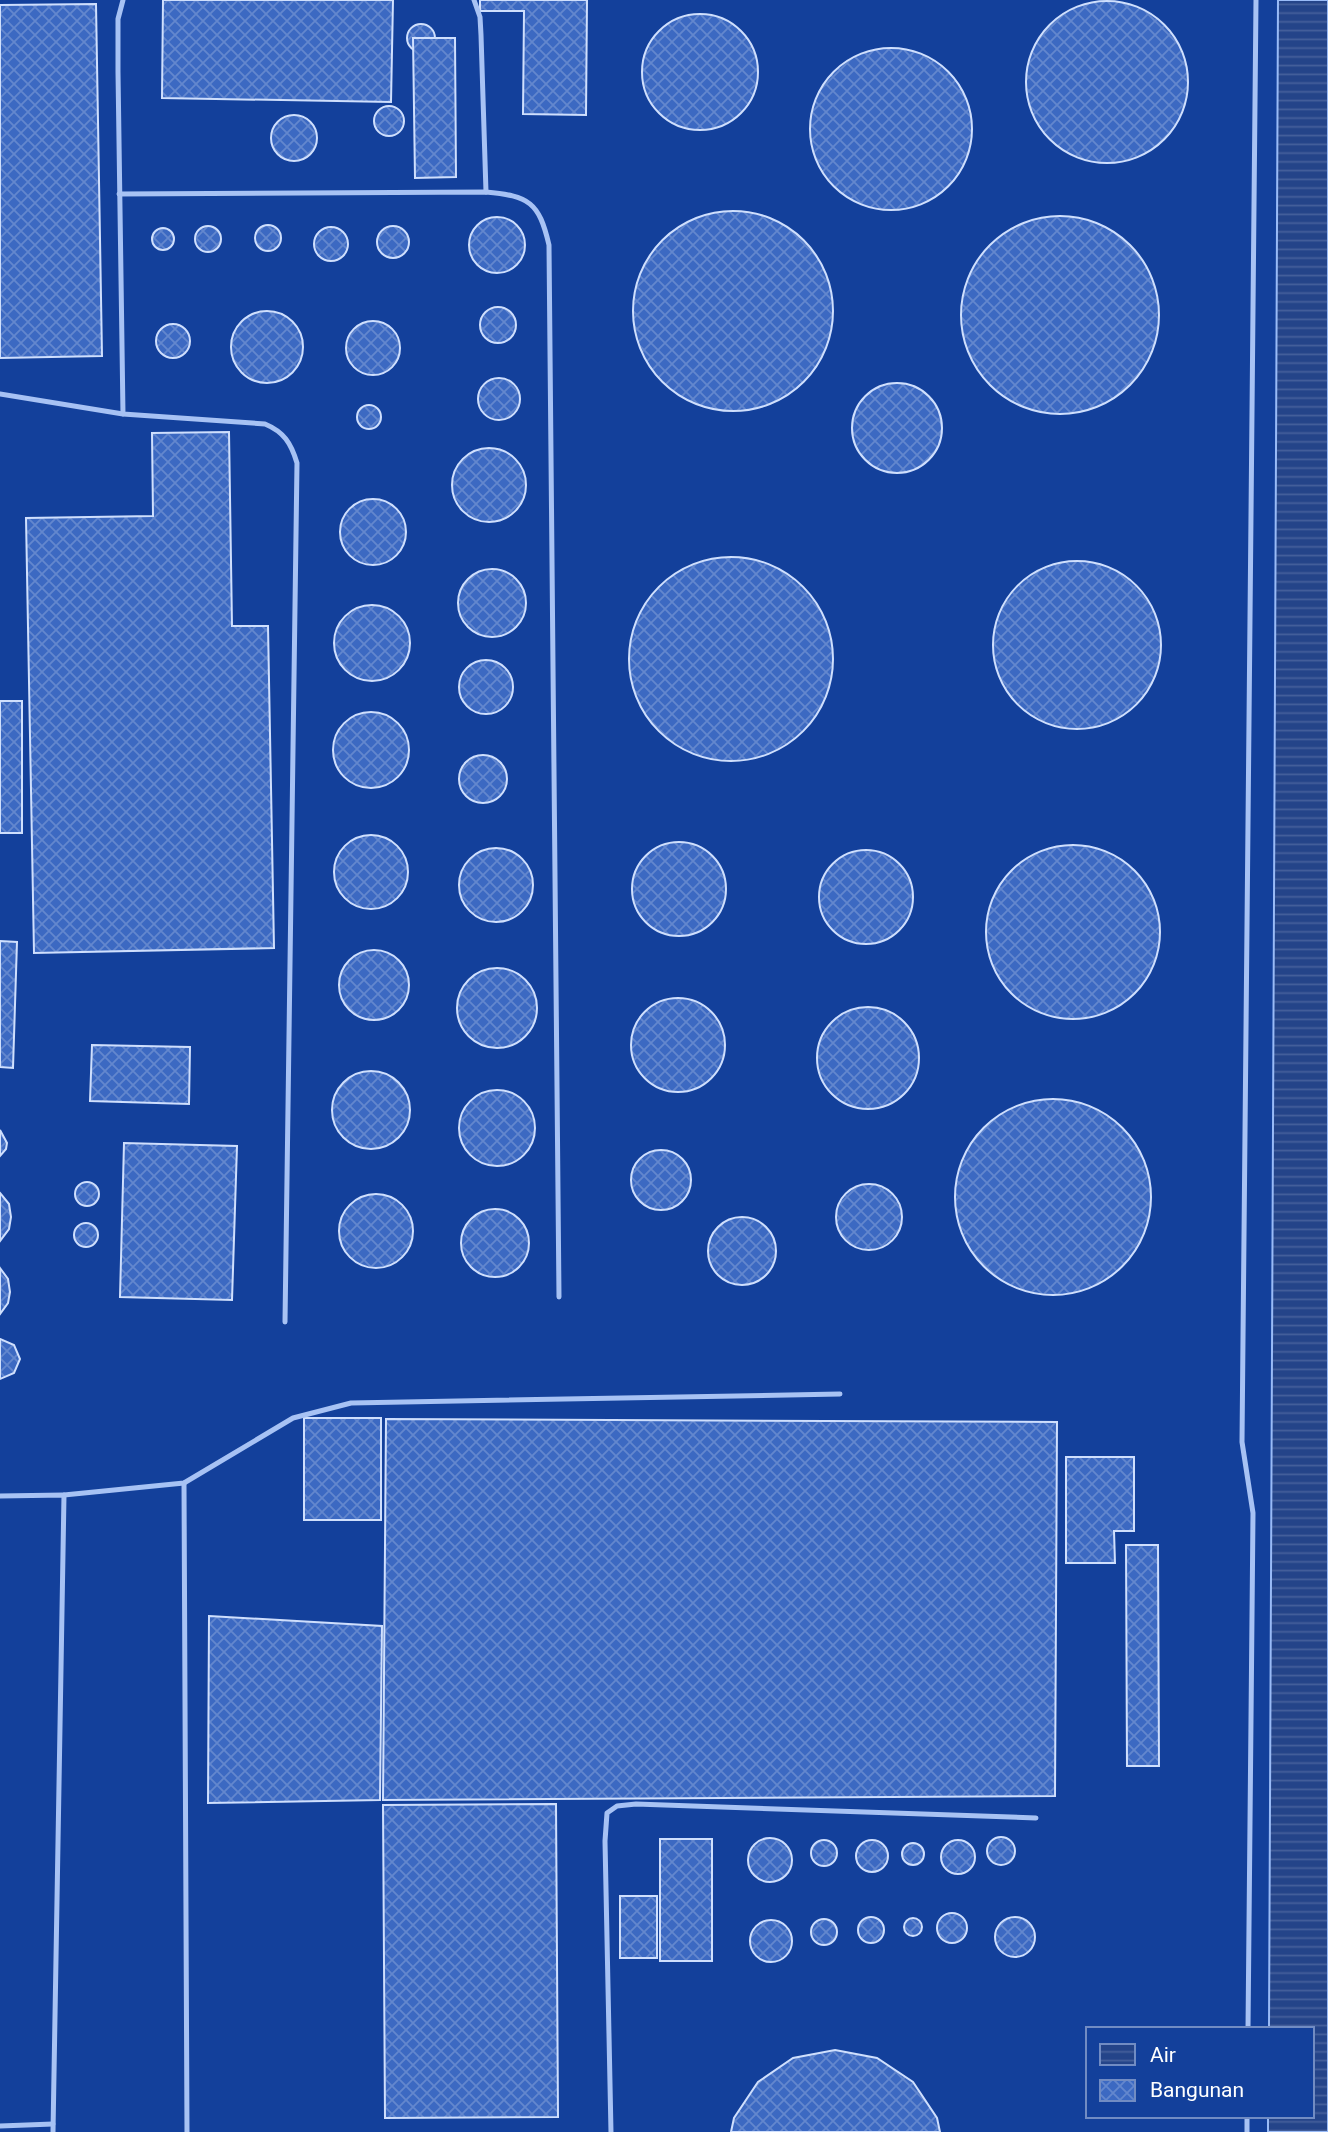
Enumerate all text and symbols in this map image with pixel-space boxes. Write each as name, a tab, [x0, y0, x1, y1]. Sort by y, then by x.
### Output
legend	[1086, 2027, 1314, 2118]
text: Air	[1150, 2043, 1176, 2067]
text: Bangunan	[1150, 2078, 1244, 2102]

